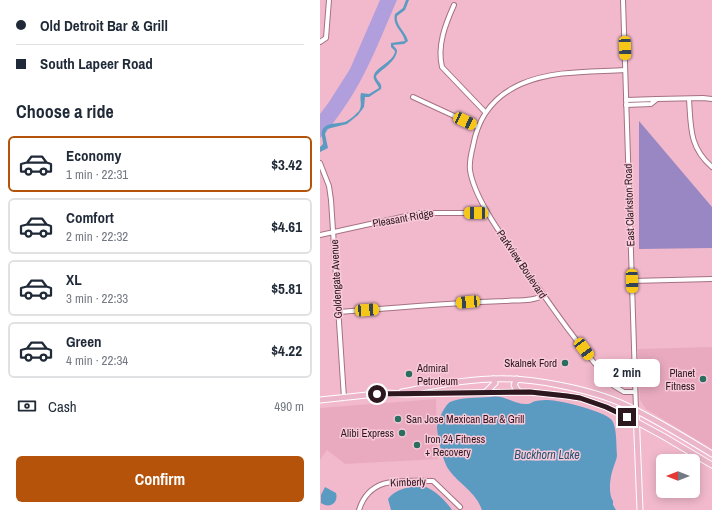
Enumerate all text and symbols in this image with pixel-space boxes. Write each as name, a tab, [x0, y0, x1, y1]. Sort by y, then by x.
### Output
text: Old Detroit Bar & Grill	[40, 15, 168, 36]
car	[619, 36, 631, 60]
text: South Lapeer Road	[40, 53, 153, 74]
text: Choose a ride	[16, 99, 114, 124]
car	[452, 110, 478, 132]
text: Economy	[66, 145, 121, 166]
icon: car	[18, 146, 54, 182]
text: $3.42	[271, 154, 302, 175]
street label: East Clarkston Road	[621, 163, 637, 247]
text: 1 min · 22:31	[66, 166, 128, 183]
street label: Pleasant Ridge	[371, 206, 435, 230]
text: Comfort	[66, 207, 114, 228]
car	[464, 207, 488, 219]
icon: car	[18, 208, 54, 244]
text: $4.61	[271, 216, 302, 237]
street label: Parkview Boulevard	[494, 227, 550, 301]
text: 2 min · 22:32	[66, 228, 128, 245]
street label: Goldengate Avenue	[327, 239, 345, 319]
text: XL	[66, 269, 82, 290]
car	[626, 269, 638, 293]
icon: car	[18, 270, 54, 306]
text: $5.81	[271, 278, 302, 299]
text: 3 min · 22:33	[66, 290, 128, 307]
car	[456, 295, 480, 309]
car	[355, 303, 379, 317]
text: Green	[66, 331, 102, 352]
icon: car	[18, 332, 54, 368]
car	[572, 336, 596, 362]
text: $4.22	[271, 340, 302, 361]
text: 4 min · 22:34	[66, 352, 128, 369]
place label: Skalnek Ford	[504, 356, 557, 370]
marker: Skalnek Ford	[560, 358, 570, 368]
callout: 2 min	[594, 359, 660, 387]
place label: Admiral Petroleum	[416, 361, 458, 388]
text: 2 min	[613, 364, 641, 381]
place label: Planet Fitness	[665, 366, 695, 393]
marker: Admiral Petroleum	[404, 369, 414, 379]
marker: Planet Fitness	[698, 374, 708, 384]
route start	[368, 385, 386, 403]
icon: cash	[16, 395, 38, 417]
text: Cash	[48, 396, 77, 417]
text: 490 m	[274, 398, 304, 415]
route end	[618, 408, 636, 426]
place label: San Jose Mexican Bar & Grill	[406, 412, 524, 426]
marker: San Jose Mexican Bar & Grill	[393, 414, 403, 424]
place label: Alibi Express	[340, 426, 394, 440]
marker: Alibi Express	[397, 428, 407, 438]
place label: Iron 24 Fitness + Recovery	[425, 432, 486, 459]
marker: Iron 24 Fitness + Recovery	[412, 440, 422, 450]
water label: Buckhorn Lake	[514, 447, 580, 463]
north arrow	[656, 454, 700, 498]
map controls	[656, 454, 700, 498]
button: Confirm	[16, 456, 304, 502]
street label: Kimberly	[390, 474, 427, 490]

